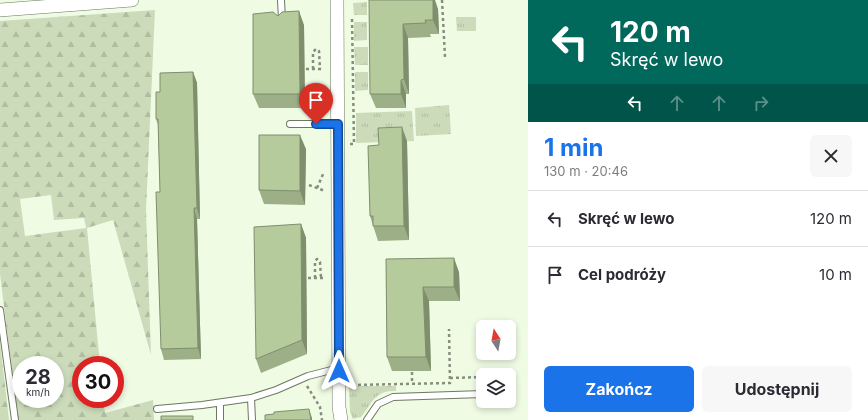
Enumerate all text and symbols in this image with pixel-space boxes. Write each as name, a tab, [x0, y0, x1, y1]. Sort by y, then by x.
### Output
text: 120 m	[610, 15, 691, 49]
icon: left	[544, 16, 596, 68]
text: Skręć w lewo	[610, 49, 723, 70]
pin	[299, 83, 333, 124]
icon: arrive	[305, 89, 327, 111]
icon: left	[624, 92, 646, 114]
icon: ahead	[666, 92, 688, 114]
icon: ahead	[708, 92, 730, 114]
icon: right	[750, 92, 772, 114]
text: 1 min	[544, 133, 603, 162]
button: close	[810, 135, 852, 177]
text: 130 m · 20:46	[544, 163, 628, 179]
icon: left	[544, 208, 566, 230]
text: Skręć w lewo	[578, 209, 674, 228]
text: 120 m	[810, 209, 852, 228]
icon: arrive	[544, 264, 566, 286]
text: Cel podróży	[578, 265, 666, 284]
text: 10 m	[819, 265, 852, 284]
north arrow	[476, 320, 516, 360]
map controls	[476, 320, 516, 408]
position arrow	[318, 350, 360, 392]
speed limit sign: 30	[72, 356, 124, 408]
text: 28	[25, 365, 51, 389]
button: Zakończ	[544, 366, 694, 412]
button: Udostępnij	[702, 366, 852, 412]
button: layers	[476, 368, 516, 408]
text: km/h	[26, 386, 50, 398]

